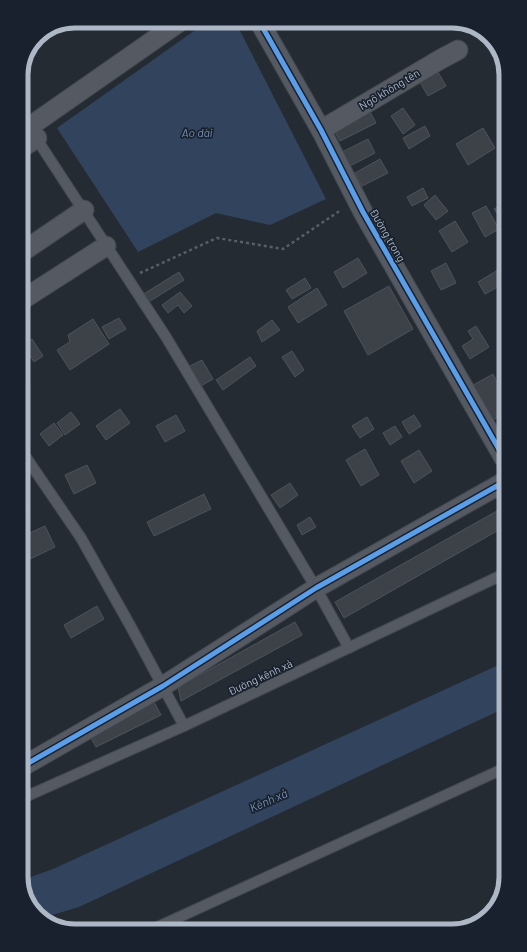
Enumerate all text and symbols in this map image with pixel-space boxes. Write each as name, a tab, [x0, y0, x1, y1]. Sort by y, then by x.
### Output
street label: Ngõ không tên	[356, 66, 422, 112]
water label: Ao dài	[182, 125, 212, 139]
street label: Đường trong	[368, 206, 408, 264]
street label: Đường kênh xả	[226, 656, 294, 698]
water label: Kênh xả	[247, 786, 289, 814]

